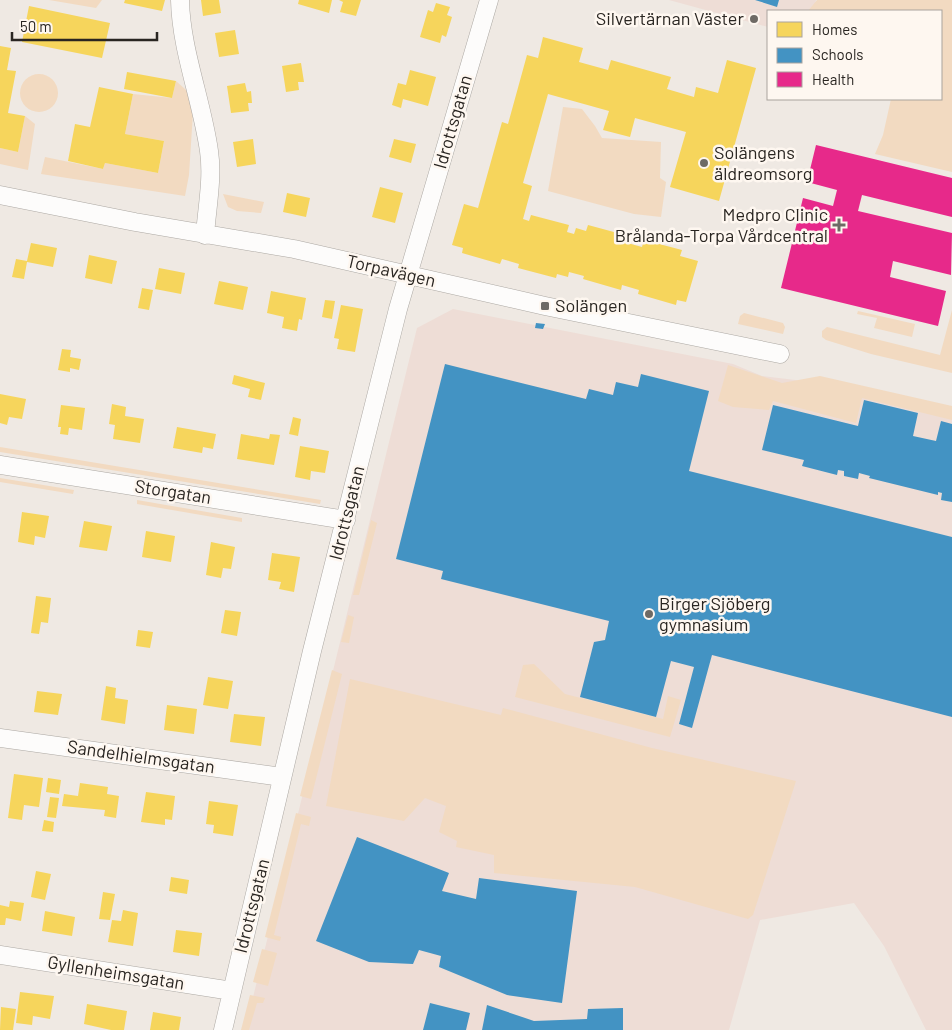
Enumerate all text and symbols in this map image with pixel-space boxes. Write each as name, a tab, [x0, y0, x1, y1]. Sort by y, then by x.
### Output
place label: Silvertärnan Väster	[596, 7, 744, 29]
scale bar	[12, 10, 158, 42]
legend	[767, 10, 942, 100]
marker: Silvertärnan Väster	[748, 13, 760, 25]
text: 50 m	[20, 17, 52, 35]
text: Homes	[812, 20, 857, 38]
text: Schools	[812, 45, 864, 63]
text: Health	[812, 70, 854, 88]
street label: Idrottsgatan	[428, 72, 476, 171]
place label: Solängens äldreomsorg	[714, 141, 812, 184]
marker: Solängens äldreomsorg	[698, 157, 710, 169]
place label: Medpro Clinic Brålanda-Torpa Vårdcentral	[615, 203, 828, 246]
marker: Medpro Clinic Brålanda-Torpa Vårdcentral	[832, 218, 846, 232]
street label: Torpavägen	[345, 249, 438, 291]
place label: Solängen	[555, 294, 627, 316]
marker: Solängen	[539, 300, 551, 312]
street label: Idrottsgatan	[324, 463, 368, 562]
street label: Storgatan	[133, 474, 213, 508]
place label: Birger Sjöberg gymnasium	[659, 592, 770, 635]
marker: Birger Sjöberg gymnasium	[643, 608, 655, 620]
street label: Sandelhielmsgatan	[66, 735, 216, 777]
street label: Idrottsgatan	[229, 856, 273, 955]
street label: Gyllenheimsgatan	[46, 950, 186, 994]

